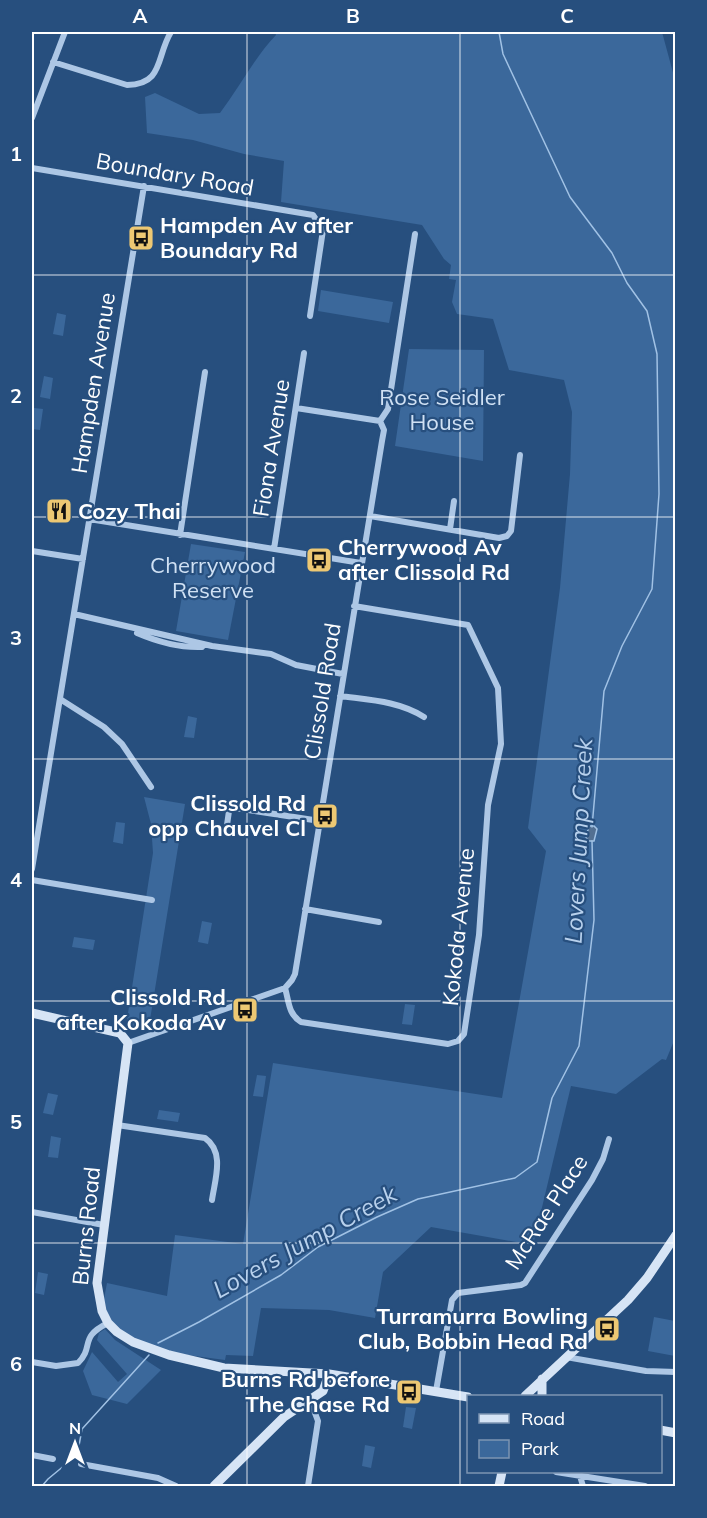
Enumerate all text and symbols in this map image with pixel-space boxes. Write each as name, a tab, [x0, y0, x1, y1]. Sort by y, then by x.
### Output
text: A	[133, 3, 148, 28]
text: B	[346, 3, 360, 28]
text: C	[560, 3, 574, 28]
text: 1	[10, 141, 22, 166]
street label: Boundary Road	[94, 146, 256, 202]
place label: Hampden Av after Boundary Rd	[160, 211, 353, 264]
bus stop icon: Hampden Av after Boundary Rd	[126, 223, 156, 253]
street label: Hampden Avenue	[65, 290, 121, 476]
street label: Fiona Avenue	[246, 377, 296, 519]
text: 2	[10, 383, 22, 408]
park label: Rose Seidler House	[379, 383, 505, 436]
restaurant icon: Cozy Thai	[44, 496, 74, 526]
place label: Cozy Thai	[78, 497, 181, 525]
place label: Cherrywood Av after Clissold Rd	[338, 533, 510, 586]
bus stop icon: Cherrywood Av after Clissold Rd	[304, 545, 334, 575]
park label: Cherrywood Reserve	[150, 551, 276, 604]
street label: Clissold Road	[297, 621, 347, 761]
text: 3	[10, 625, 22, 650]
water label: Lovers Jump Creek	[558, 737, 598, 944]
place label: Clissold Rd opp Chauvel Cl	[148, 789, 306, 842]
bus stop icon: Clissold Rd opp Chauvel Cl	[310, 801, 340, 831]
street label: Kokoda Avenue	[436, 847, 480, 1007]
text: 4	[10, 867, 22, 892]
place label: Clissold Rd after Kokoda Av	[56, 983, 226, 1036]
bus stop icon: Clissold Rd after Kokoda Av	[230, 995, 260, 1025]
text: 5	[10, 1109, 22, 1134]
street label: McRae Place	[499, 1149, 593, 1275]
street label: Burns Road	[66, 1165, 106, 1287]
water label: Lovers Jump Creek	[207, 1178, 402, 1304]
place label: Turramurra Bowling Club, Bobbin Head Rd	[358, 1302, 588, 1355]
bus stop icon: Turramurra Bowling Club, Bobbin Head Rd	[592, 1314, 622, 1344]
text: 6	[10, 1351, 22, 1376]
place label: Burns Rd before The Chase Rd	[221, 1365, 390, 1418]
bus stop icon: Burns Rd before The Chase Rd	[394, 1377, 424, 1407]
legend	[467, 1395, 662, 1473]
text: Road	[521, 1407, 565, 1430]
north arrow	[45, 1413, 105, 1473]
text: N	[69, 1418, 81, 1438]
text: Park	[521, 1437, 560, 1460]

